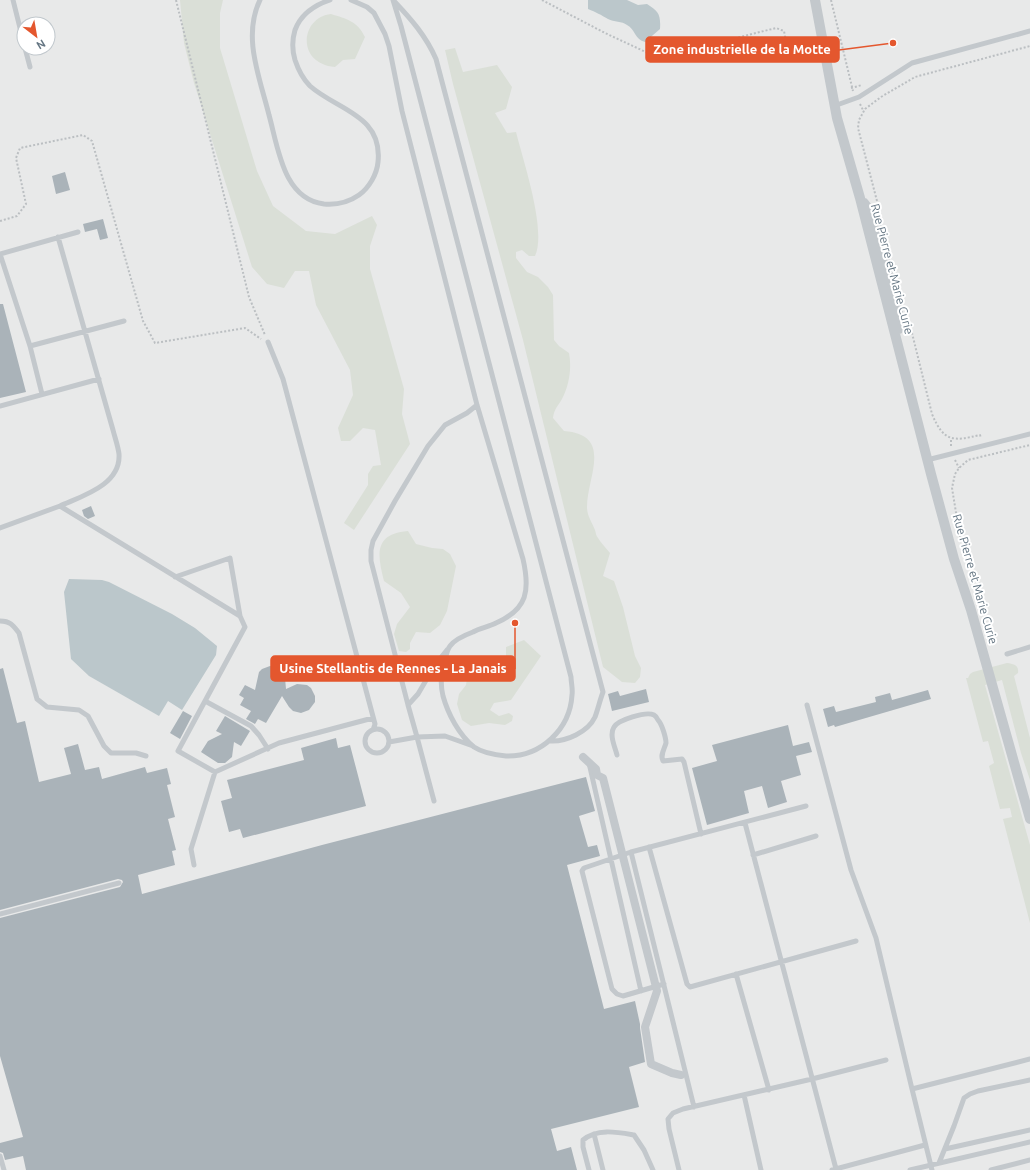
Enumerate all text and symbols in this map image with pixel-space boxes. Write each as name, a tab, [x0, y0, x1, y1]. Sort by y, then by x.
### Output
north arrow	[16, 16, 56, 56]
text: N	[35, 37, 48, 52]
callout: Zone industrielle de la Motte	[646, 37, 839, 62]
text: Zone industrielle de la Motte	[653, 42, 831, 56]
street label: Rue Pierre et Marie Curie	[869, 202, 916, 336]
street label: Rue Pierre et Marie Curie	[951, 512, 1000, 645]
callout: Usine Stellantis de Rennes - La Janais	[271, 656, 515, 681]
text: Usine Stellantis de Rennes - La Janais	[279, 661, 507, 675]

